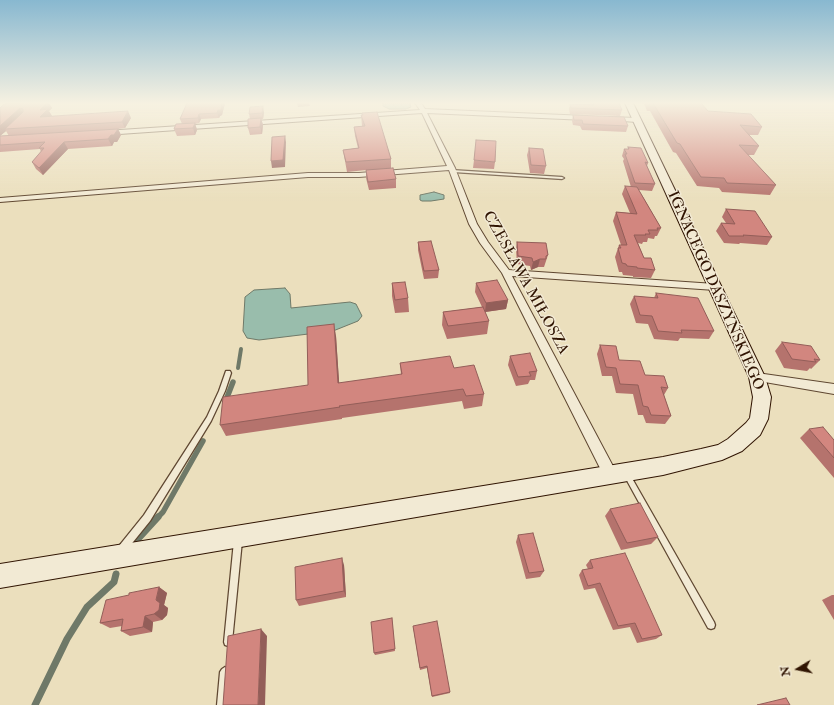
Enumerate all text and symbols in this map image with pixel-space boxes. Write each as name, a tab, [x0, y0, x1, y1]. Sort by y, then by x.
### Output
street label: IGNACEGO DASZYŃSKIEGO	[663, 189, 767, 393]
street label: CZESŁAWA MIŁOSZA	[478, 208, 572, 358]
north arrow	[778, 649, 818, 689]
text: N	[778, 665, 793, 677]

